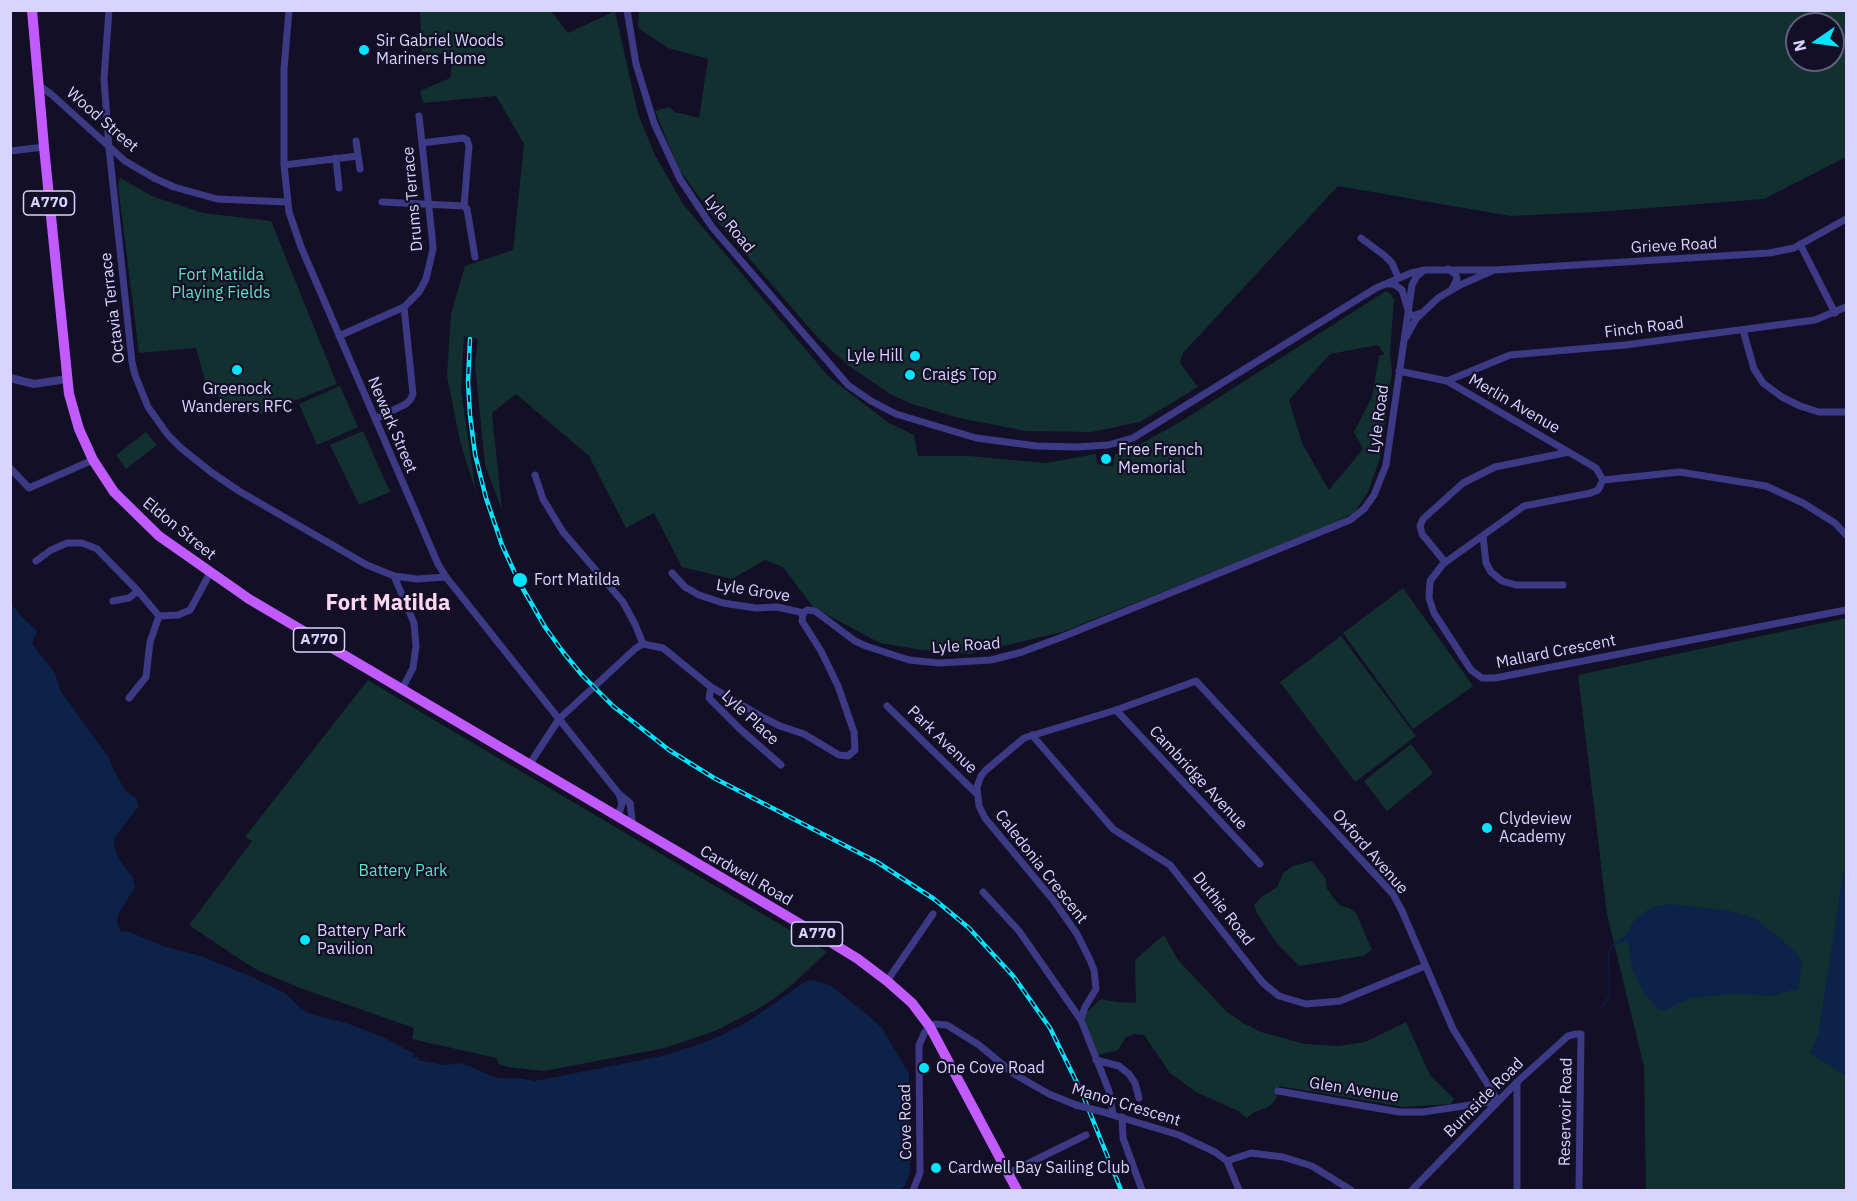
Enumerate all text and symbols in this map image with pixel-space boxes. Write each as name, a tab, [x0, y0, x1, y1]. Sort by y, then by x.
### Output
north arrow	[1785, 12, 1845, 72]
place label: Sir Gabriel Woods Mariners Home	[376, 31, 504, 69]
text: N	[1788, 38, 1810, 53]
marker: Sir Gabriel Woods Mariners Home	[357, 43, 371, 57]
street label: Wood Street	[62, 84, 142, 156]
street label: Drums Terrace	[399, 146, 427, 252]
road number: A770	[23, 191, 74, 215]
street label: Lyle Road	[700, 191, 758, 257]
street label: Grieve Road	[1630, 234, 1718, 258]
street label: Octavia Terrace	[97, 252, 129, 364]
park label: Fort Matilda Playing Fields	[172, 265, 270, 303]
street label: Finch Road	[1603, 314, 1685, 342]
place label: Lyle Hill	[847, 346, 903, 366]
marker: Lyle Hill	[908, 349, 922, 363]
marker: Greenock Wanderers RFC	[230, 363, 244, 377]
place label: Craigs Top	[922, 365, 997, 385]
marker: Craigs Top	[903, 368, 917, 382]
street label: Merlin Avenue	[1465, 370, 1563, 438]
street label: Newark Street	[363, 374, 421, 476]
place label: Greenock Wanderers RFC	[182, 379, 292, 417]
street label: Lyle Road	[1365, 383, 1393, 455]
place label: Free French Memorial	[1118, 440, 1203, 478]
marker: Free French Memorial	[1099, 452, 1113, 466]
street label: Eldon Street	[139, 494, 219, 564]
place label: Fort Matilda	[534, 570, 620, 590]
marker: Fort Matilda	[511, 571, 529, 589]
street label: Lyle Grove	[715, 576, 791, 606]
district label: Fort Matilda	[326, 591, 450, 617]
road number: A770	[294, 628, 344, 652]
street label: Mallard Crescent	[1495, 631, 1617, 673]
street label: Lyle Road	[931, 634, 1001, 658]
street label: Lyle Place	[717, 687, 783, 749]
street label: Park Avenue	[903, 702, 981, 778]
street label: Cambridge Avenue	[1145, 722, 1251, 834]
street label: Caledonia Crescent	[991, 806, 1091, 928]
street label: Oxford Avenue	[1328, 806, 1412, 898]
place label: Clydeview Academy	[1499, 809, 1572, 847]
marker: Clydeview Academy	[1480, 821, 1494, 835]
street label: Cardwell Road	[696, 842, 796, 910]
park label: Battery Park	[359, 861, 447, 881]
street label: Duthie Road	[1188, 868, 1258, 950]
place label: Battery Park Pavilion	[317, 921, 406, 959]
road number: A770	[792, 922, 842, 946]
marker: Battery Park Pavilion	[298, 933, 312, 947]
street label: Burnside Road	[1440, 1054, 1528, 1142]
place label: One Cove Road	[936, 1058, 1045, 1078]
street label: Reservoir Road	[1555, 1058, 1577, 1166]
marker: One Cove Road	[917, 1061, 931, 1075]
street label: Glen Avenue	[1308, 1073, 1400, 1107]
street label: Manor Crescent	[1069, 1079, 1183, 1131]
street label: Cove Road	[896, 1084, 916, 1160]
place label: Cardwell Bay Sailing Club	[948, 1158, 1130, 1178]
marker: Cardwell Bay Sailing Club	[929, 1161, 943, 1175]

